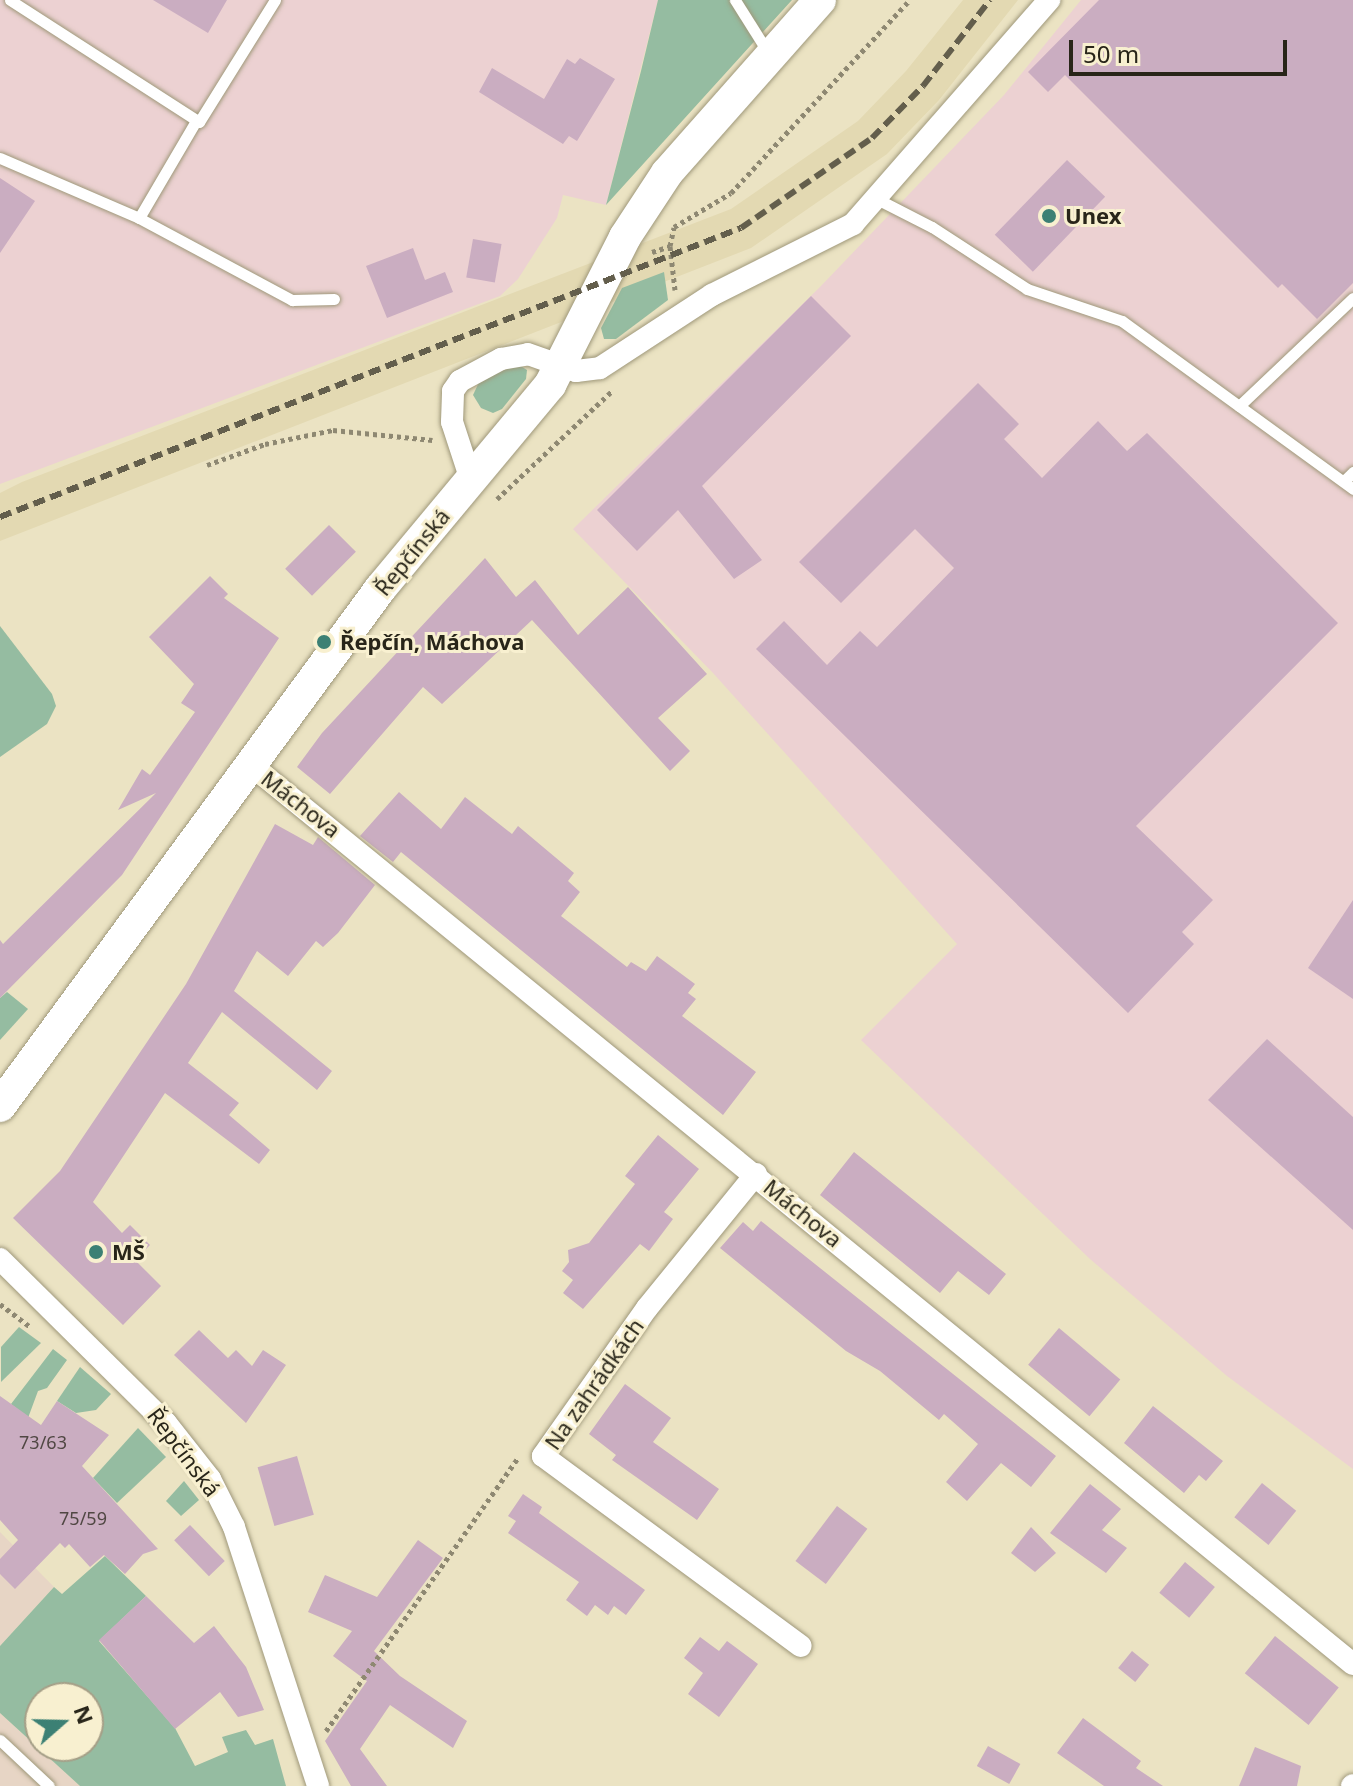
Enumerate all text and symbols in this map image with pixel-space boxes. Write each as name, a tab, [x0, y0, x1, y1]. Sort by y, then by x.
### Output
scale bar	[1073, 24, 1291, 74]
text: 50 m	[1083, 37, 1139, 70]
place label: Unex	[1065, 203, 1121, 229]
marker: Unex	[1040, 207, 1058, 225]
street label: Řepčínská	[369, 503, 455, 601]
place label: Řepčín, Máchova	[340, 629, 524, 655]
marker: Řepčín, Máchova	[315, 633, 333, 651]
street label: Máchova	[256, 765, 346, 843]
street label: Máchova	[759, 1174, 847, 1252]
place label: MŠ	[112, 1239, 145, 1265]
marker: MŠ	[87, 1243, 105, 1261]
street label: Na zahrádkách	[539, 1313, 649, 1455]
street label: Řepčínská	[142, 1402, 226, 1502]
house number: 73/63	[19, 1431, 67, 1453]
house number: 75/59	[59, 1507, 107, 1529]
north arrow	[24, 1682, 104, 1762]
text: N	[68, 1701, 102, 1728]

